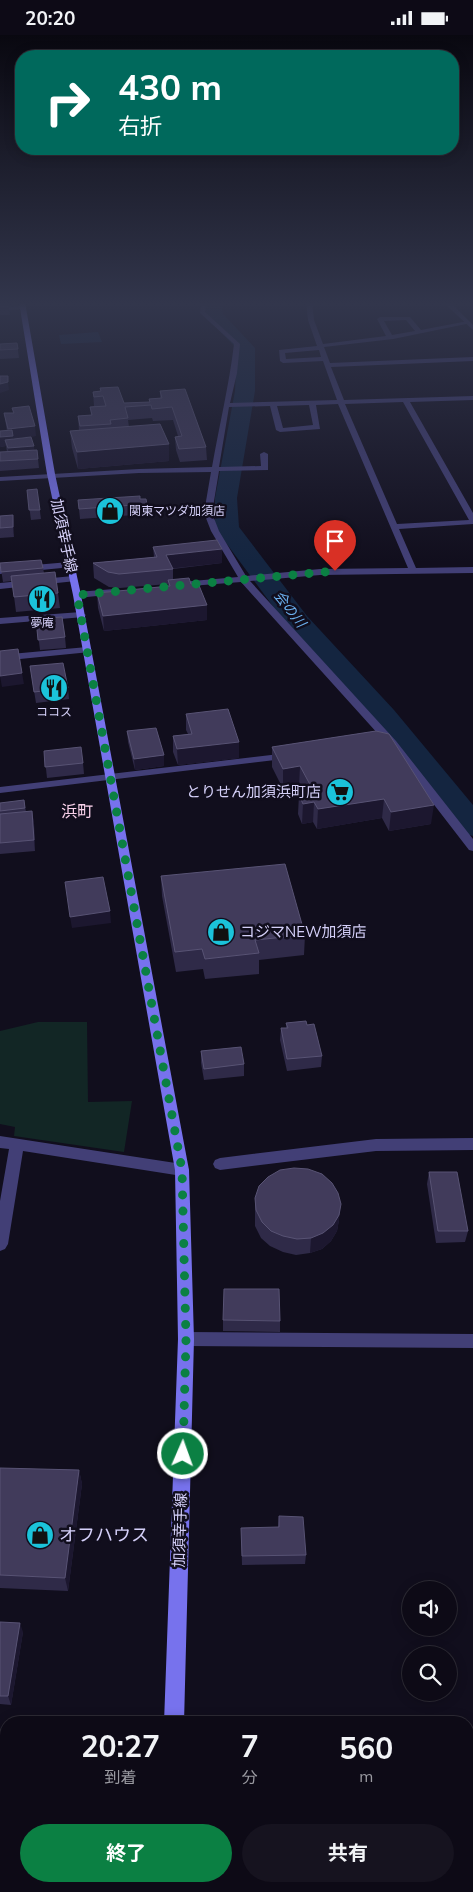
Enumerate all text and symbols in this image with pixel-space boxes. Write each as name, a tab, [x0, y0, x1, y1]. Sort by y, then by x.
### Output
text: 20:20	[25, 6, 75, 30]
text: 430 m	[118, 65, 222, 109]
icon: right	[35, 70, 100, 135]
text: 右折	[118, 112, 162, 140]
shop icon: 関東マツダ加須店	[95, 496, 125, 526]
street label: 加須幸手線	[47, 497, 82, 575]
place label: 関東マツダ加須店	[129, 503, 225, 518]
pin	[314, 520, 356, 571]
icon: arrive	[321, 527, 349, 555]
restaurant icon: 夢庵	[27, 584, 57, 614]
water label: 会の川	[270, 587, 311, 633]
place label: 夢庵	[30, 615, 54, 630]
restaurant icon: ココス	[39, 673, 69, 703]
place label: ココス	[36, 704, 72, 719]
supermarket icon: とりせん加須浜町店	[325, 777, 355, 807]
place label: とりせん加須浜町店	[186, 782, 321, 801]
district label: 浜町	[61, 801, 93, 821]
shop icon: コジマNEW加須店	[206, 917, 236, 947]
place label: コジマNEW加須店	[240, 922, 367, 941]
position arrow	[156, 1427, 208, 1479]
street label: 加須幸手線	[169, 1492, 190, 1568]
shop icon: オフハウス	[25, 1520, 55, 1550]
place label: オフハウス	[59, 1523, 149, 1546]
map controls	[402, 1581, 457, 1701]
button: sound	[402, 1581, 457, 1636]
button: search	[402, 1646, 457, 1701]
text: 20:27	[81, 1727, 160, 1765]
text: 7	[241, 1727, 259, 1765]
text: 560	[339, 1729, 393, 1767]
text: m	[359, 1766, 373, 1786]
text: 到着	[104, 1767, 136, 1787]
text: 分	[242, 1767, 258, 1787]
button: 終了	[20, 1824, 232, 1882]
button: 共有	[242, 1824, 454, 1882]

